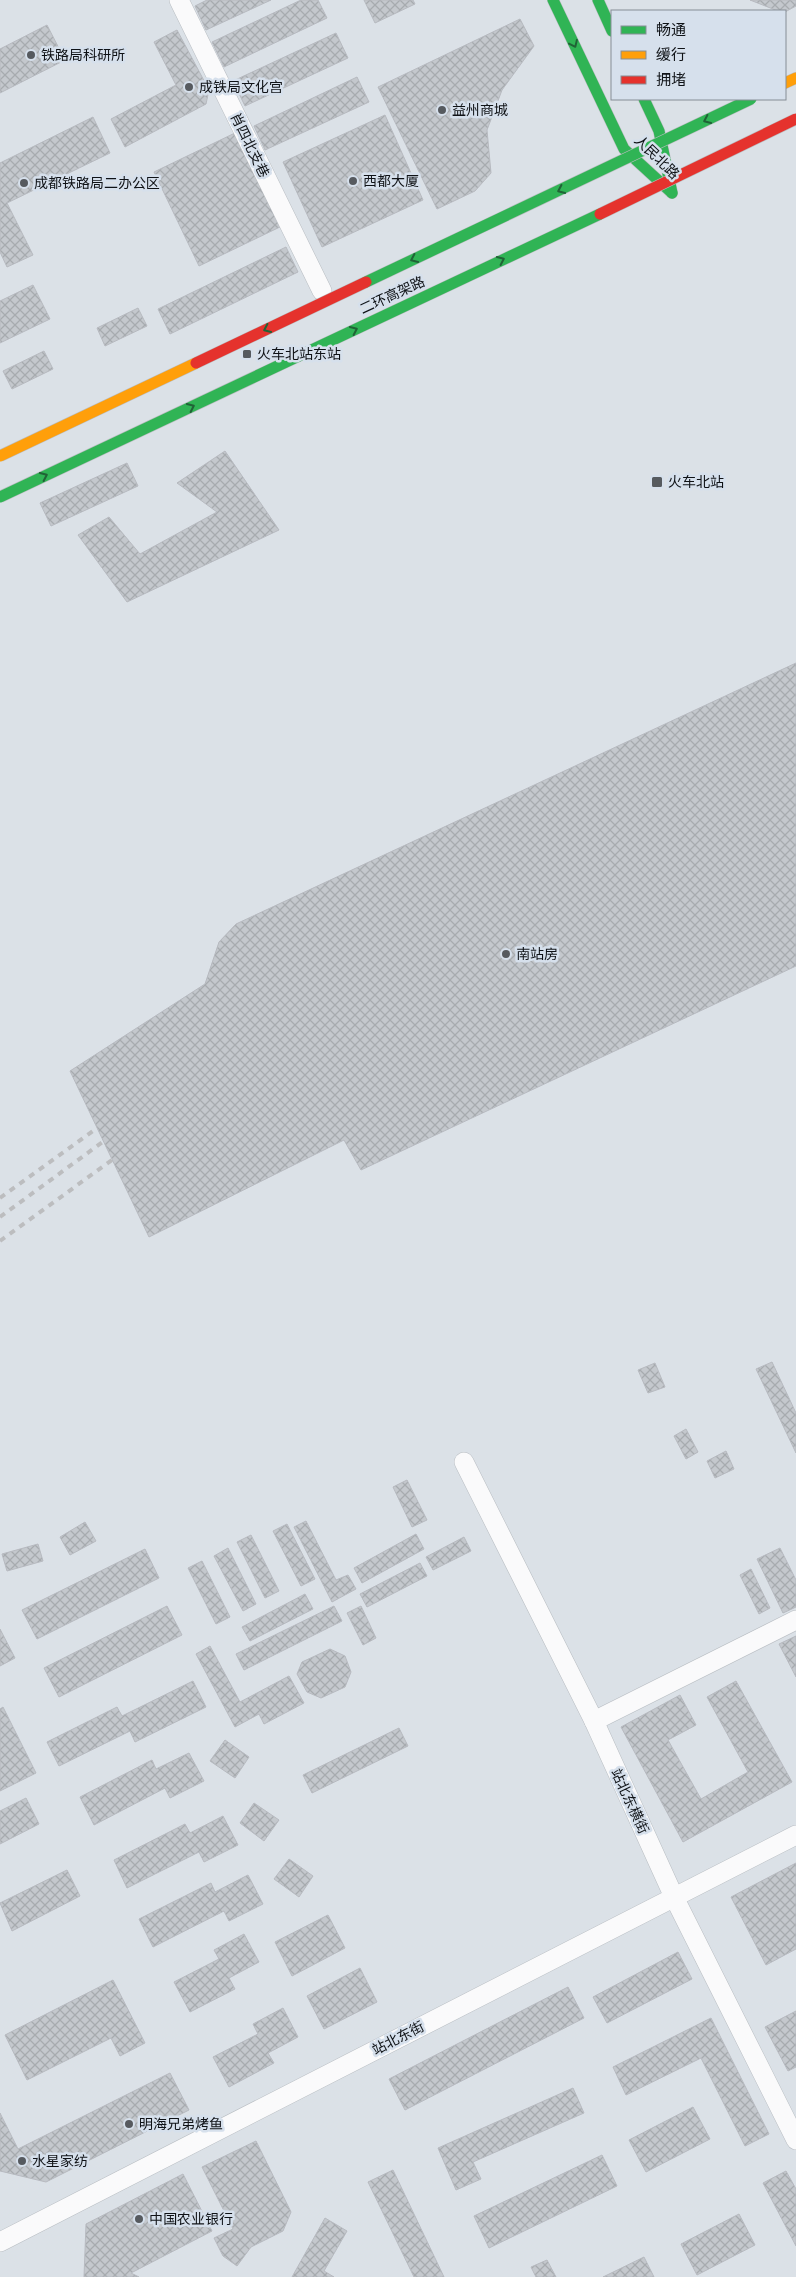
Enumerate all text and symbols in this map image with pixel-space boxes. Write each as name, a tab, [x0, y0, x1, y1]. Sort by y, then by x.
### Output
legend	[611, 10, 786, 100]
text: 畅通	[656, 19, 686, 39]
one-way arrow	[567, 39, 578, 48]
text: 缓行	[656, 44, 686, 64]
place label: 铁路局科研所	[41, 45, 125, 64]
marker: 铁路局科研所	[25, 49, 37, 61]
text: 拥堵	[656, 69, 686, 89]
place label: 成铁局文化宫	[199, 77, 283, 96]
marker: 成铁局文化宫	[183, 81, 195, 93]
place label: 益州商城	[452, 100, 508, 119]
marker: 益州商城	[436, 104, 448, 116]
street label: 肖四北支巷	[227, 109, 274, 180]
one-way arrow	[704, 113, 713, 123]
street label: 人民北路	[631, 130, 684, 183]
place label: 西都大厦	[363, 171, 419, 190]
place label: 成都铁路局二办公区	[34, 173, 160, 192]
marker: 西都大厦	[347, 175, 359, 187]
marker: 成都铁路局二办公区	[18, 177, 30, 189]
one-way arrow	[557, 183, 566, 194]
one-way arrow	[410, 253, 419, 264]
one-way arrow	[496, 256, 505, 267]
street label: 二环高架路	[356, 271, 428, 318]
one-way arrow	[263, 323, 272, 333]
one-way arrow	[349, 325, 358, 336]
place label: 火车北站东站	[257, 344, 341, 363]
marker: 火车北站东站	[241, 348, 253, 360]
one-way arrow	[186, 402, 195, 413]
one-way arrow	[39, 472, 48, 482]
place label: 火车北站	[668, 472, 724, 491]
marker: 火车北站	[650, 475, 664, 489]
place label: 南站房	[516, 944, 558, 963]
marker: 南站房	[500, 948, 512, 960]
street label: 站北东横街	[607, 1765, 654, 1837]
street label: 站北东街	[369, 2016, 427, 2059]
place label: 明海兄弟烤鱼	[139, 2114, 223, 2133]
marker: 明海兄弟烤鱼	[123, 2118, 135, 2130]
place label: 水星家纺	[32, 2151, 88, 2170]
marker: 水星家纺	[16, 2155, 28, 2167]
place label: 中国农业银行	[149, 2209, 233, 2228]
marker: 中国农业银行	[133, 2213, 145, 2225]

